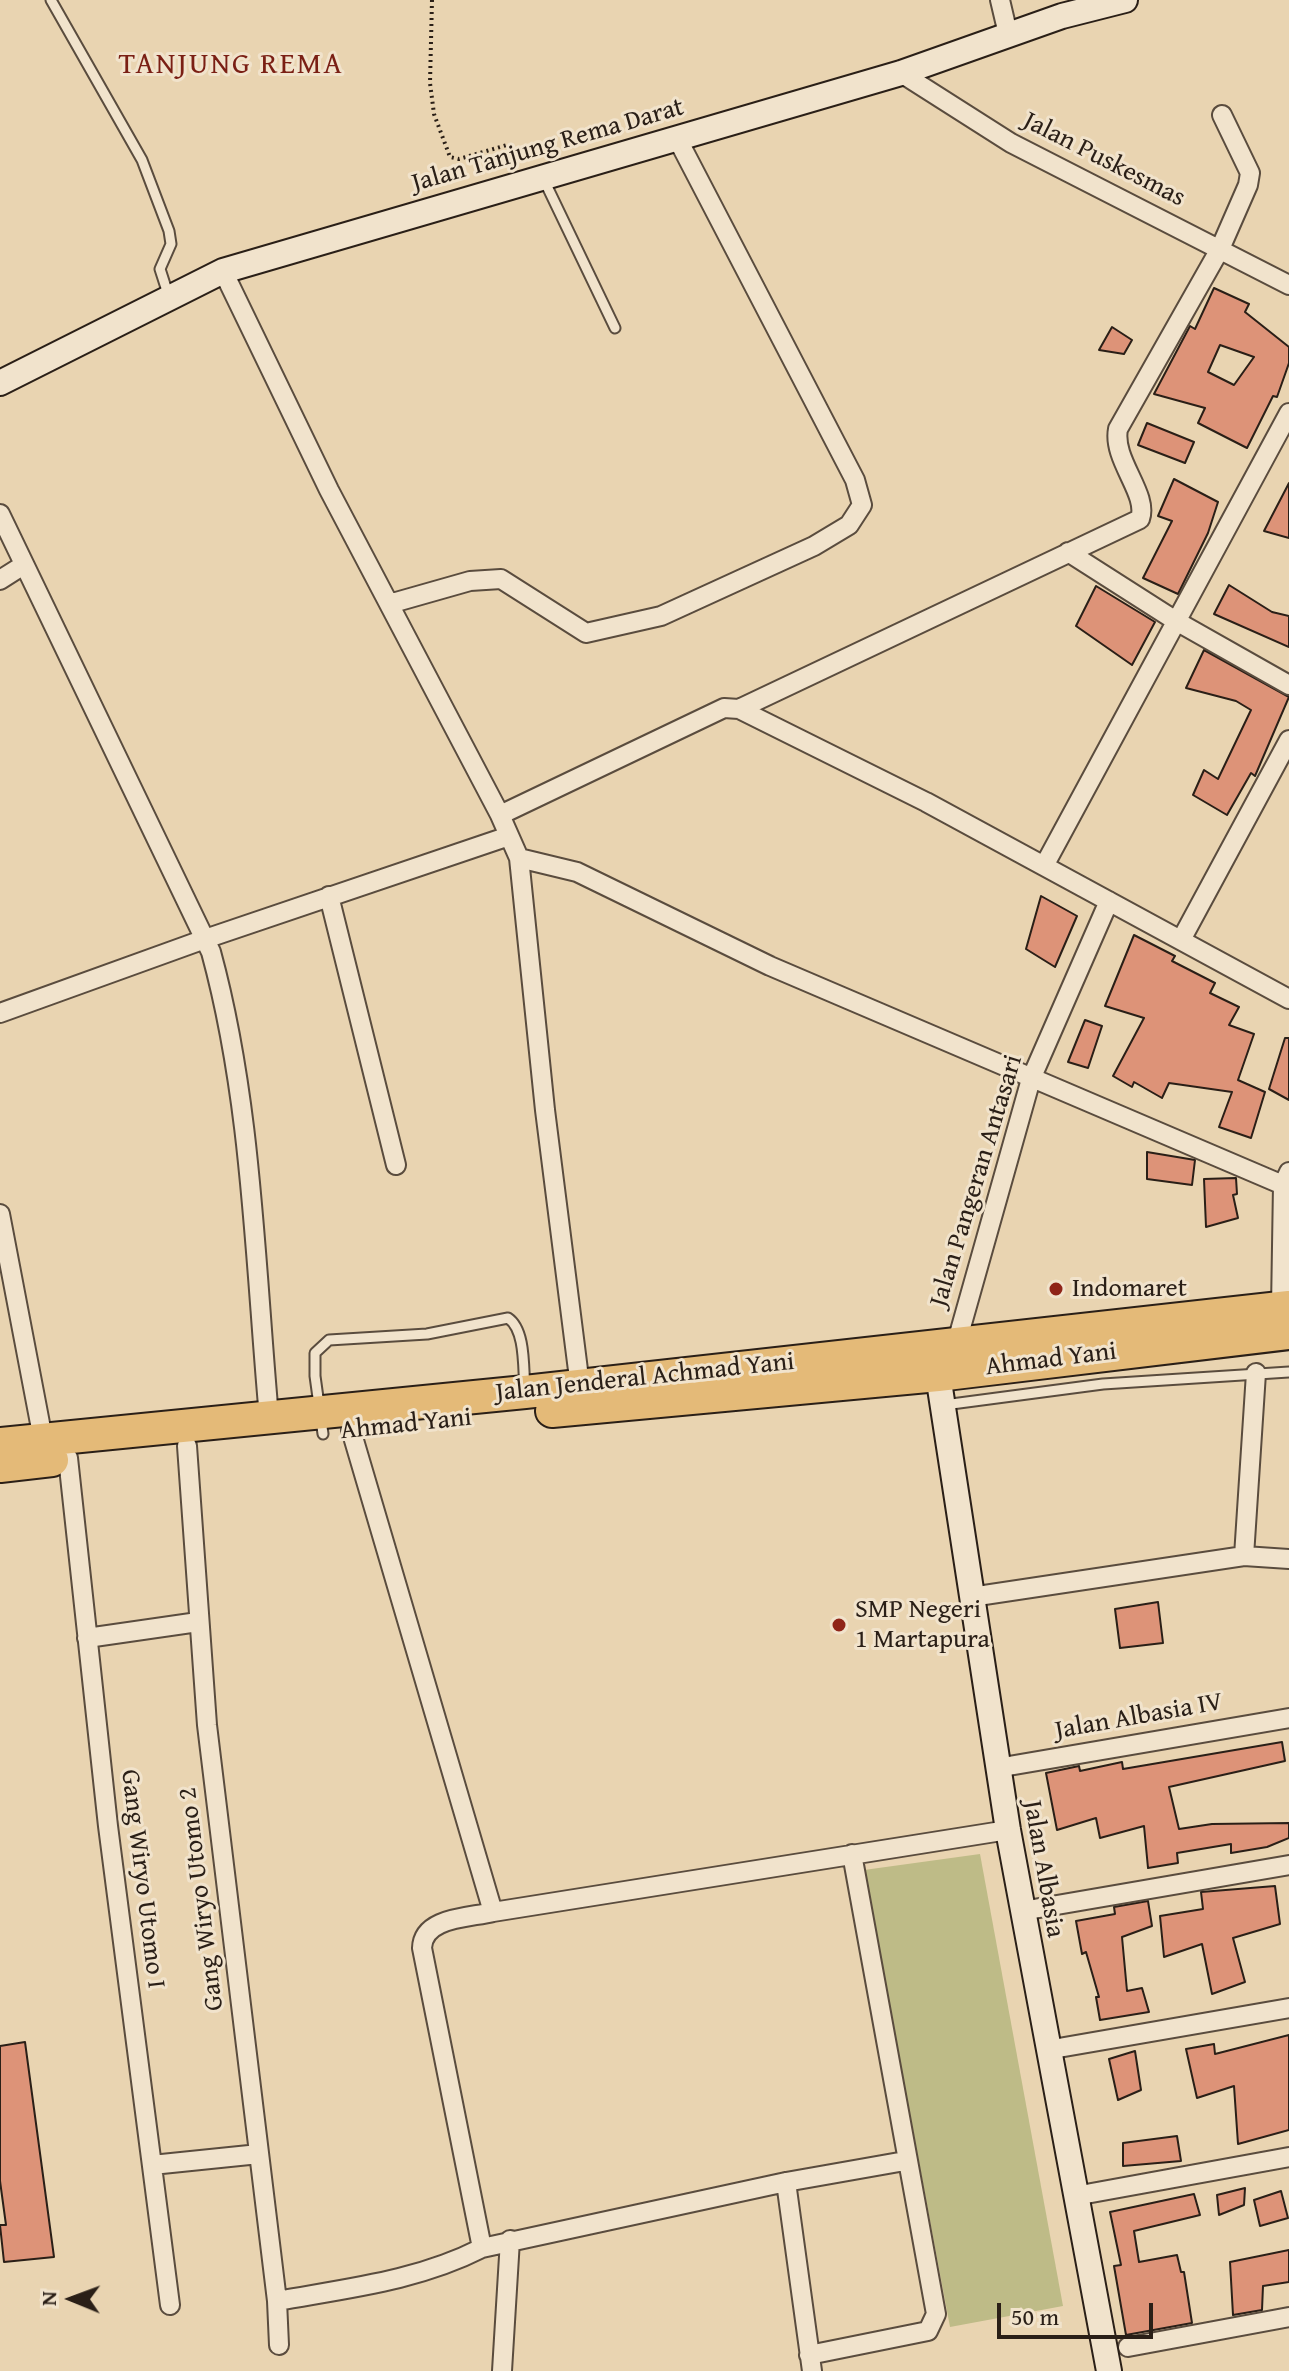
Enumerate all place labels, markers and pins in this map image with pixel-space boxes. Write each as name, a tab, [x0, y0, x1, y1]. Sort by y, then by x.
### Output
place label: Indomaret	[1072, 1273, 1187, 1305]
marker: Indomaret	[1047, 1280, 1065, 1298]
place label: SMP Negeri 1 Martapura	[855, 1594, 990, 1656]
marker: SMP Negeri 1 Martapura	[830, 1616, 848, 1634]

